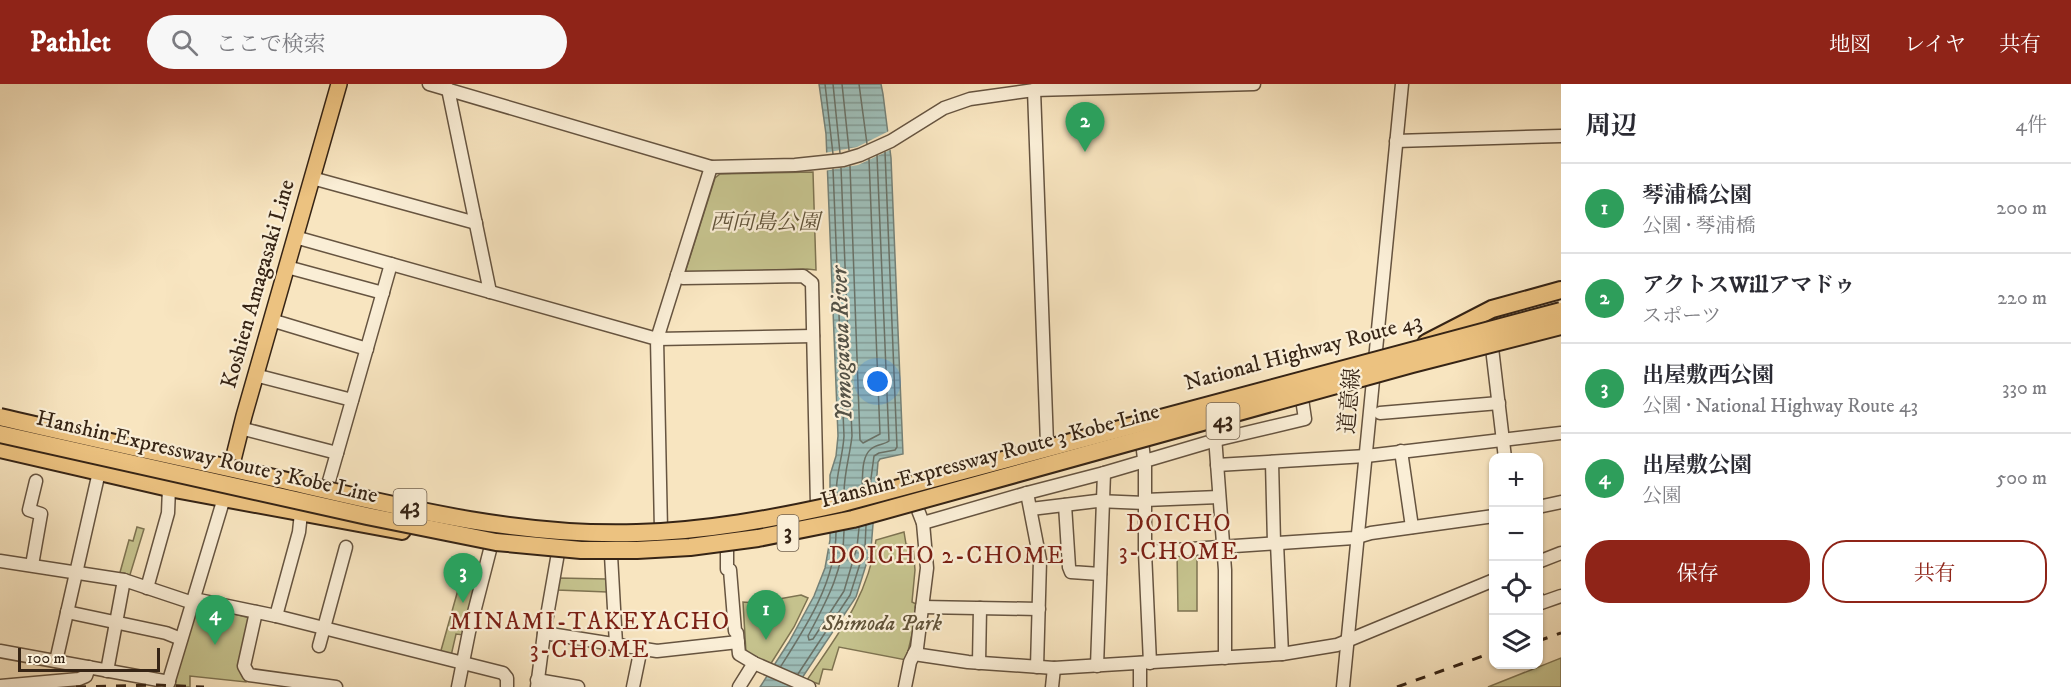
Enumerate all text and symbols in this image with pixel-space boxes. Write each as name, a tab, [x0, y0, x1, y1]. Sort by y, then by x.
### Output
search box	[147, 15, 567, 69]
text: Pathlet	[30, 25, 111, 60]
icon: search	[168, 26, 201, 59]
text: ここで検索	[216, 31, 326, 58]
text: 地図	[1829, 32, 1871, 58]
text: レイヤ	[1904, 32, 1966, 58]
text: 共有	[1999, 32, 2041, 58]
pin: 2	[1066, 103, 1104, 152]
text: 周辺	[1585, 110, 1637, 143]
text: 4件	[2015, 113, 2047, 138]
street label: Koshien Amagasaki Line	[215, 177, 301, 391]
text: 琴浦橋公園	[1642, 182, 1752, 209]
text: 1	[1601, 196, 1608, 221]
text: 200 m	[1996, 196, 2047, 221]
park label: 西向島公園	[710, 209, 823, 236]
text: 公園 · 琴浦橋	[1642, 214, 1755, 239]
water label: Yomogawa River	[824, 264, 860, 422]
text: アクトスWillアマドゥ	[1642, 272, 1856, 299]
text: 2	[1600, 286, 1609, 311]
text: 220 m	[1997, 286, 2047, 311]
text: スポーツ	[1642, 304, 1721, 329]
street label: National Highway Route 43	[1181, 307, 1425, 397]
text: 出屋敷西公園	[1642, 362, 1774, 389]
your location	[863, 367, 892, 396]
street label: 道意線	[1334, 367, 1366, 435]
text: 3	[1601, 376, 1608, 401]
text: 330 m	[2002, 376, 2047, 401]
text: 公園 · National Highway Route 43	[1642, 394, 1918, 419]
street label: Hanshin Expressway Route 3 Kobe Line	[818, 398, 1162, 514]
road number: 43	[1206, 403, 1240, 439]
street label: Hanshin Expressway Route 3 Kobe Line	[34, 405, 380, 509]
text: 出屋敷公園	[1642, 452, 1752, 479]
map controls	[1489, 453, 1543, 669]
button: +	[1489, 453, 1543, 507]
text: 4	[1599, 466, 1610, 491]
text: 500 m	[1996, 466, 2047, 491]
text: 公園	[1642, 484, 1682, 509]
road number: 43	[394, 489, 426, 525]
button: −	[1489, 507, 1543, 561]
district label: DOICHO 3-CHOME	[1119, 509, 1239, 567]
road number: 3	[778, 515, 798, 551]
button: 保存	[1585, 540, 1810, 603]
button: 共有	[1822, 540, 2047, 603]
district label: DOICHO 2-CHOME	[829, 541, 1065, 571]
pin: 3	[444, 554, 482, 603]
button: locate	[1489, 561, 1543, 615]
pin: 1	[746, 590, 786, 640]
pin: 4	[196, 596, 234, 645]
district label: MINAMI-TAKEYACHO 3-CHOME	[450, 607, 730, 665]
park label: Shimoda Park	[821, 610, 943, 637]
button: layers	[1489, 615, 1543, 669]
scale bar	[18, 645, 160, 672]
text: 100 m	[27, 648, 66, 668]

